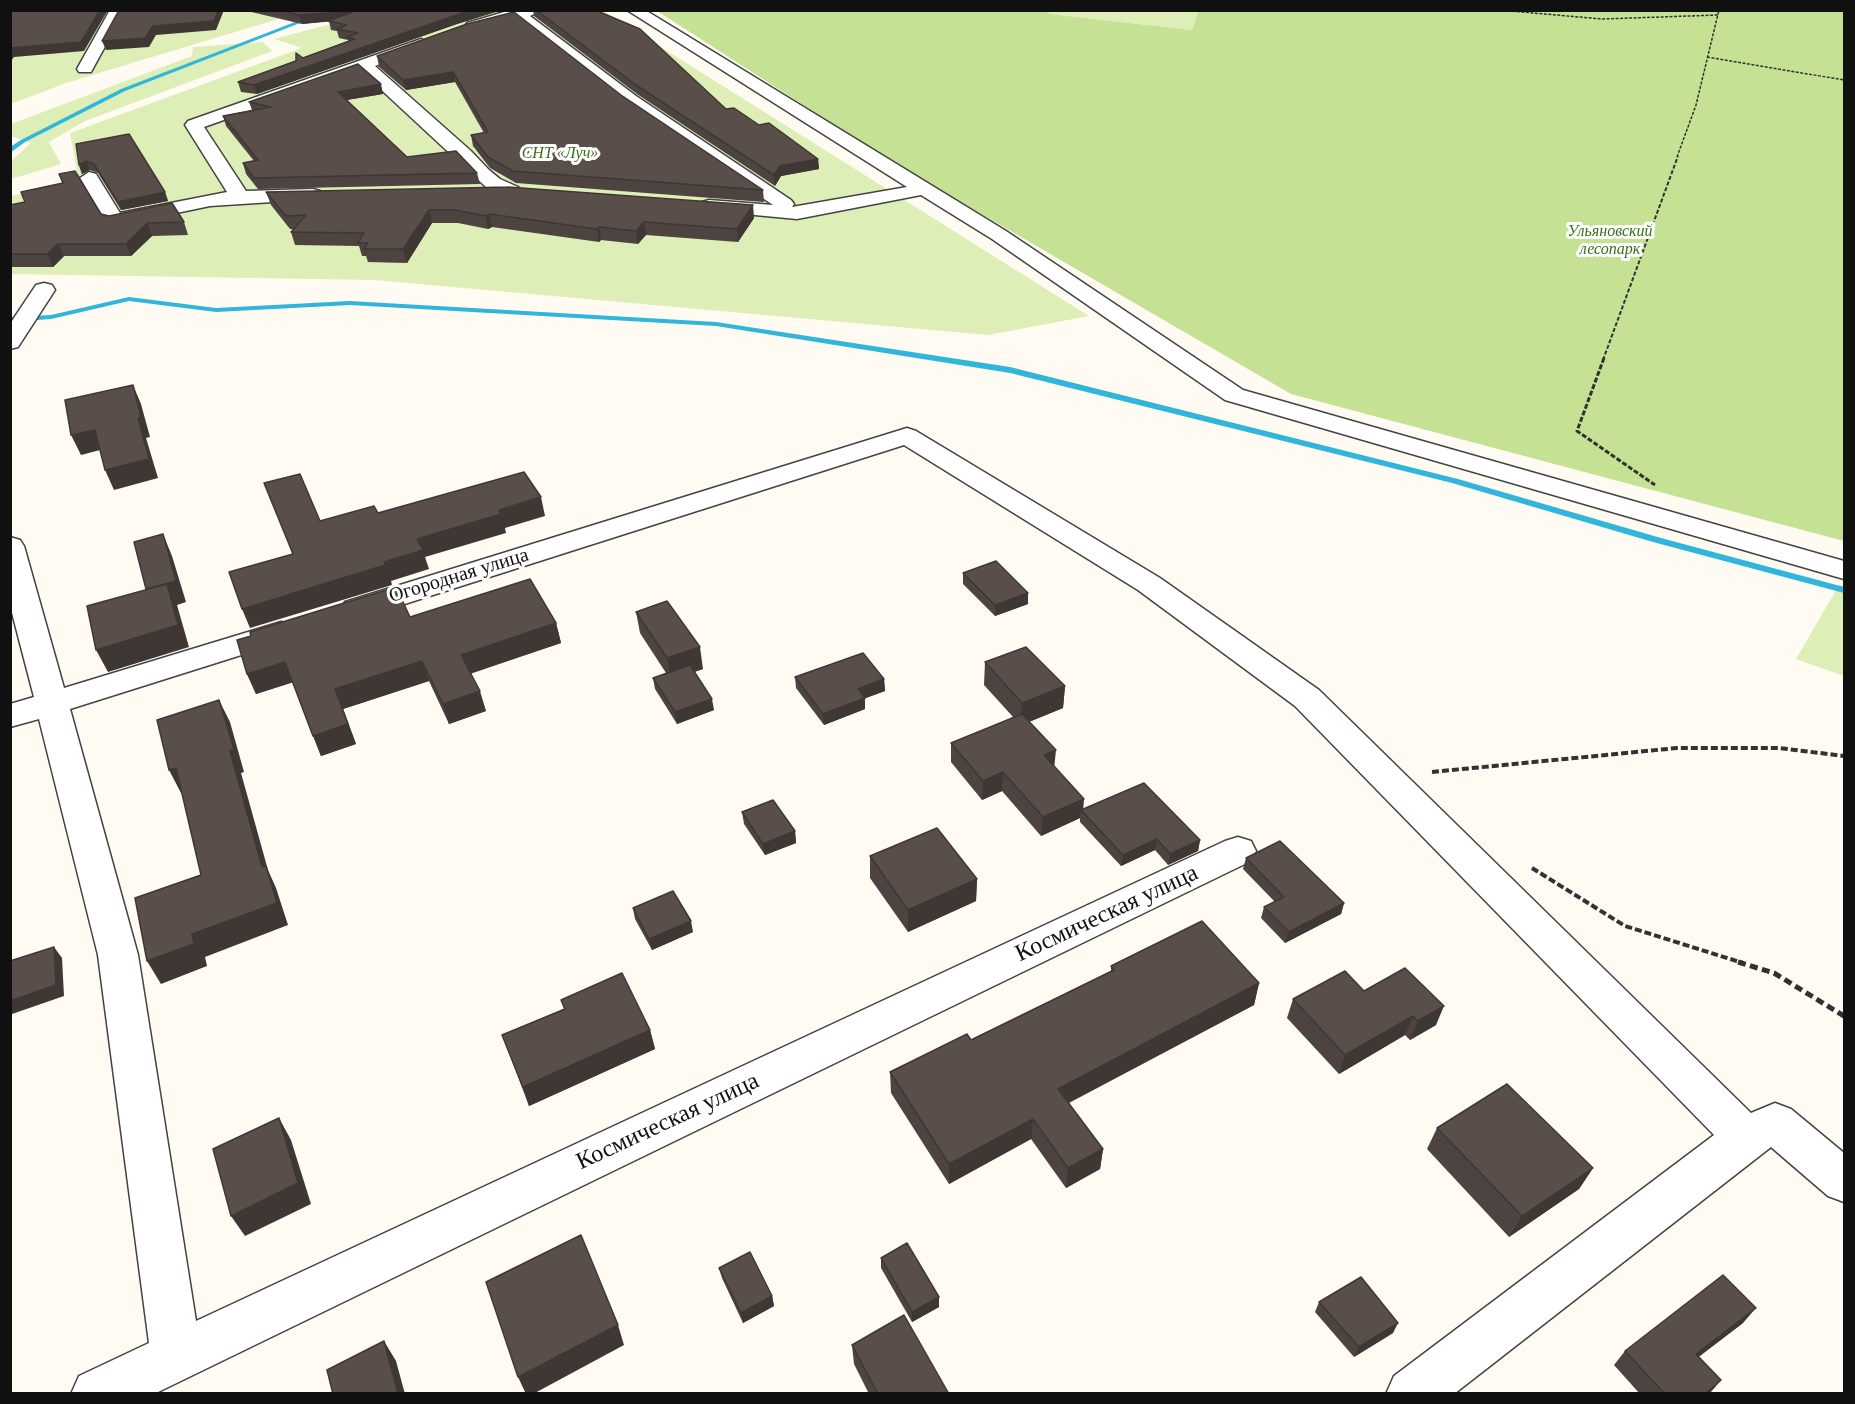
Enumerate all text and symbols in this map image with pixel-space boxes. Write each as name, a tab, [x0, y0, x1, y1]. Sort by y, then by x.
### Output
park label: СНТ «Луч»	[522, 144, 598, 164]
park label: Ульяновский лесопарк	[1568, 222, 1652, 260]
street label: Огородная улица	[386, 543, 532, 609]
street label: Космическая улица	[1011, 859, 1203, 969]
street label: Космическая улица	[572, 1067, 764, 1177]

